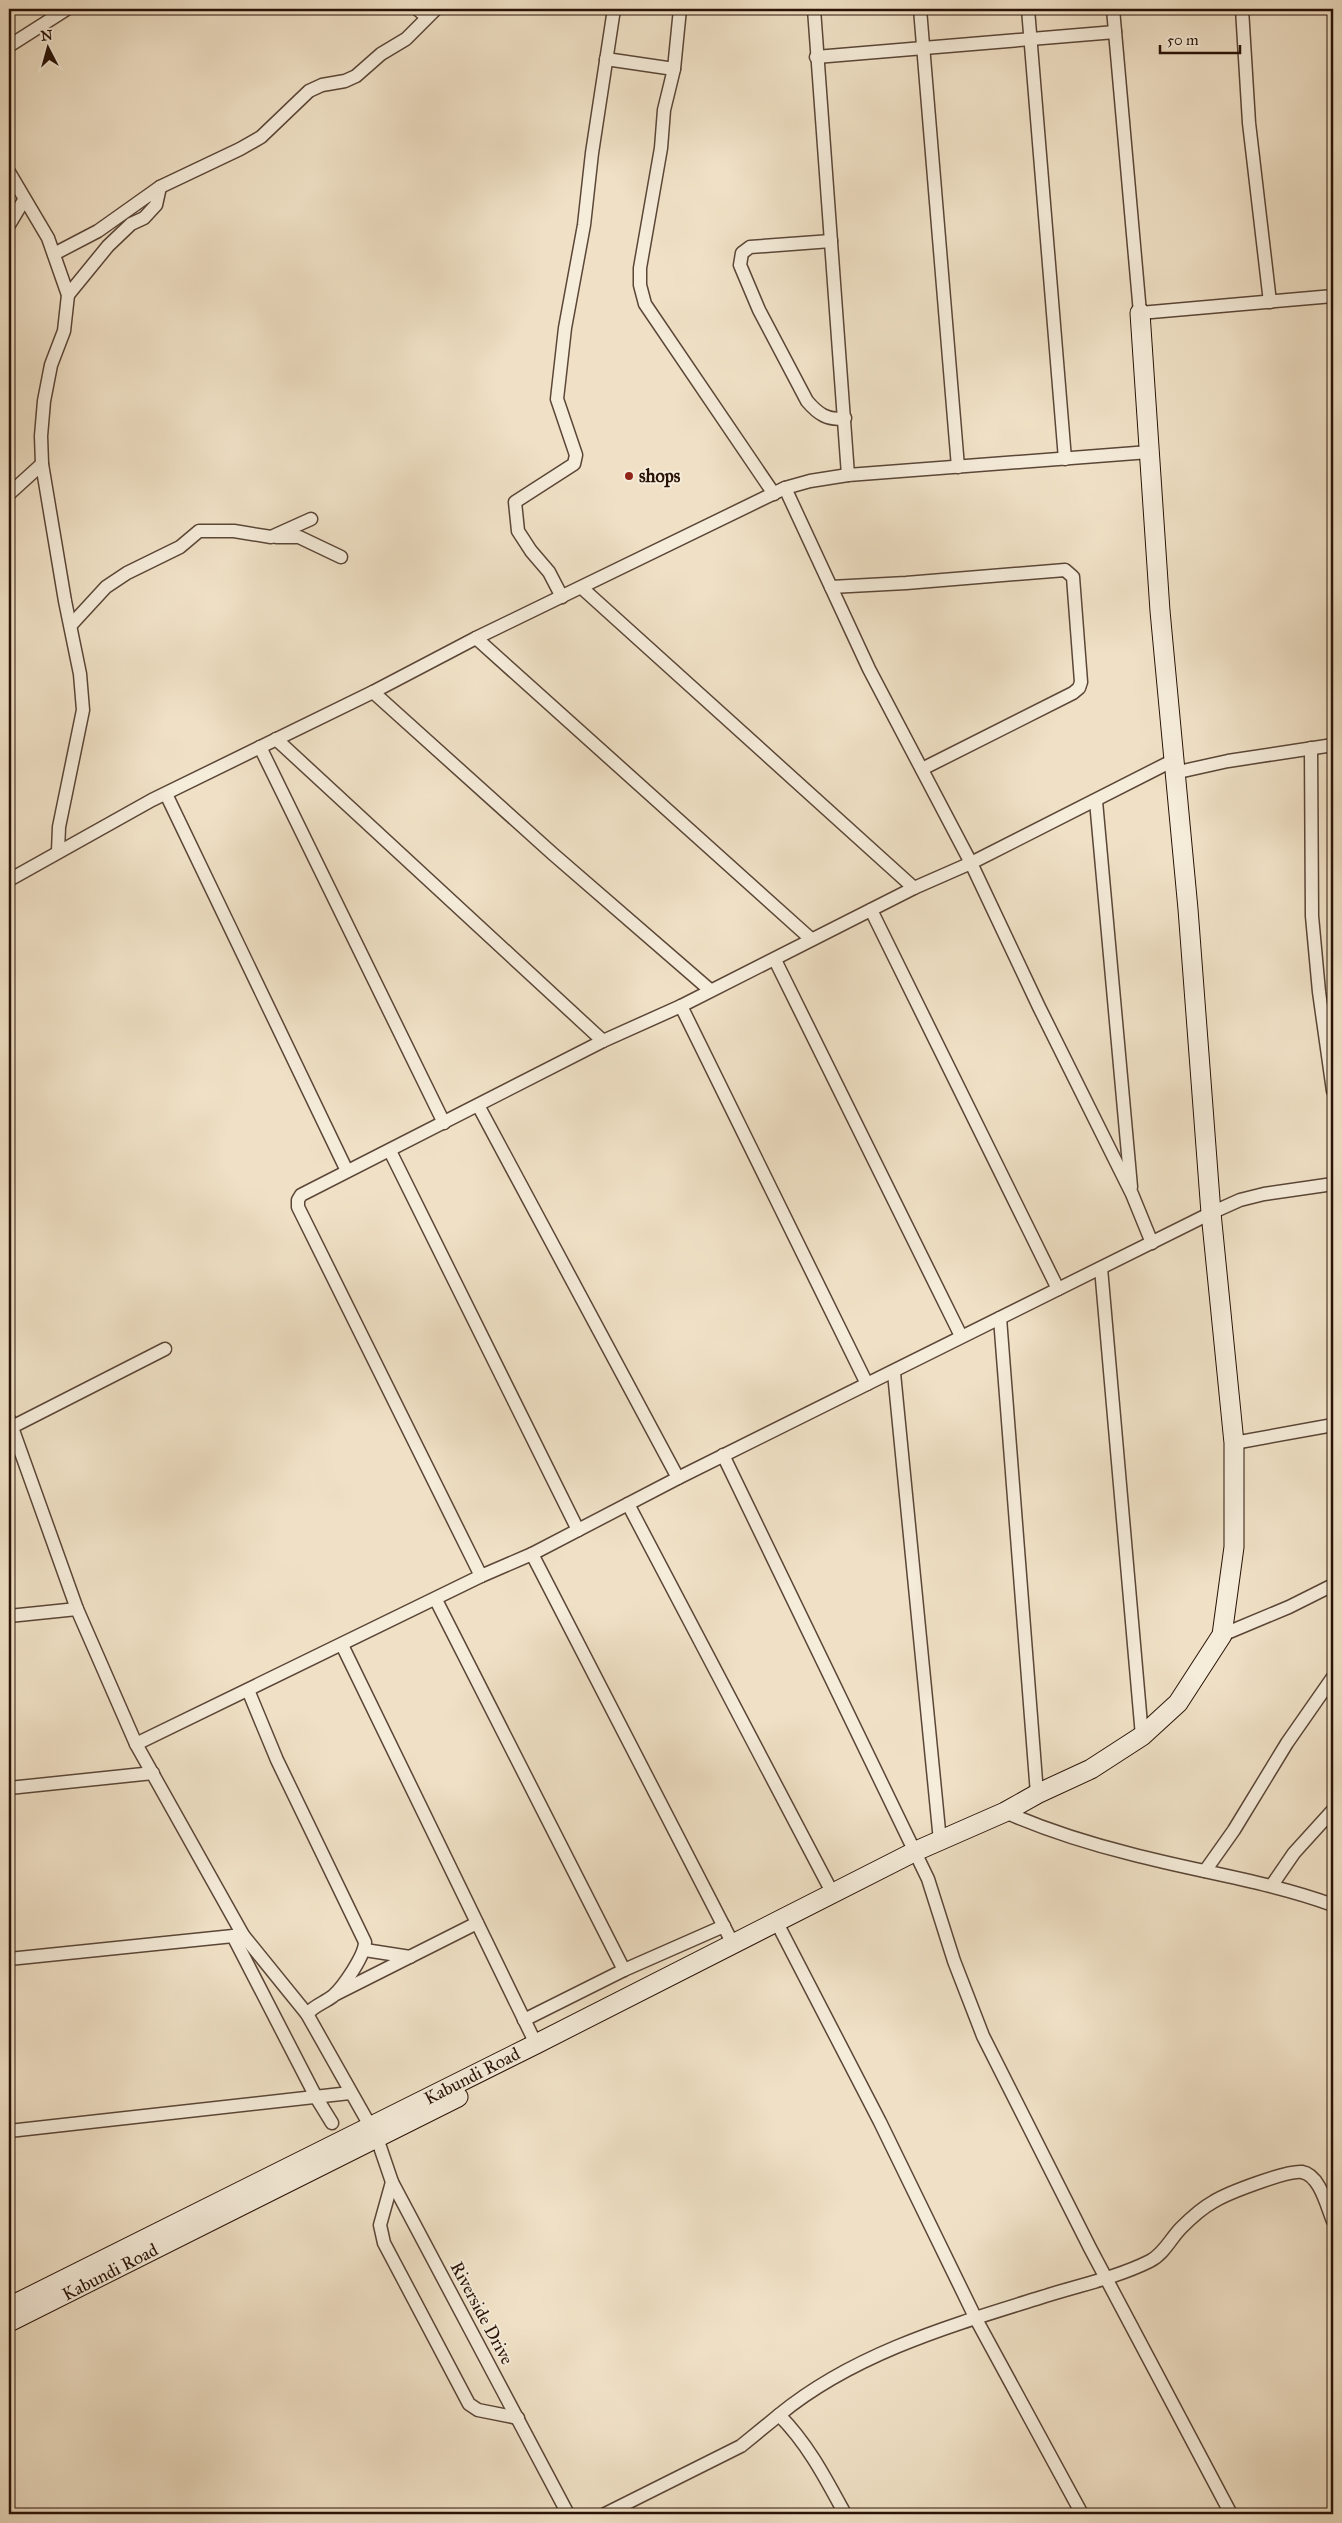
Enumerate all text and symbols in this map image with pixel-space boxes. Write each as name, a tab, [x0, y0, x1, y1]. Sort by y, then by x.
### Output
north arrow	[22, 22, 72, 72]
scale bar	[1160, 22, 1240, 54]
text: N	[40, 26, 54, 45]
text: 50 m	[1167, 31, 1199, 49]
place label: shops	[639, 465, 681, 488]
marker: shops	[623, 470, 635, 482]
street label: Kabundi Road	[420, 2042, 524, 2110]
street label: Kabundi Road	[58, 2238, 162, 2306]
street label: Riverside Drive	[446, 2258, 518, 2368]

